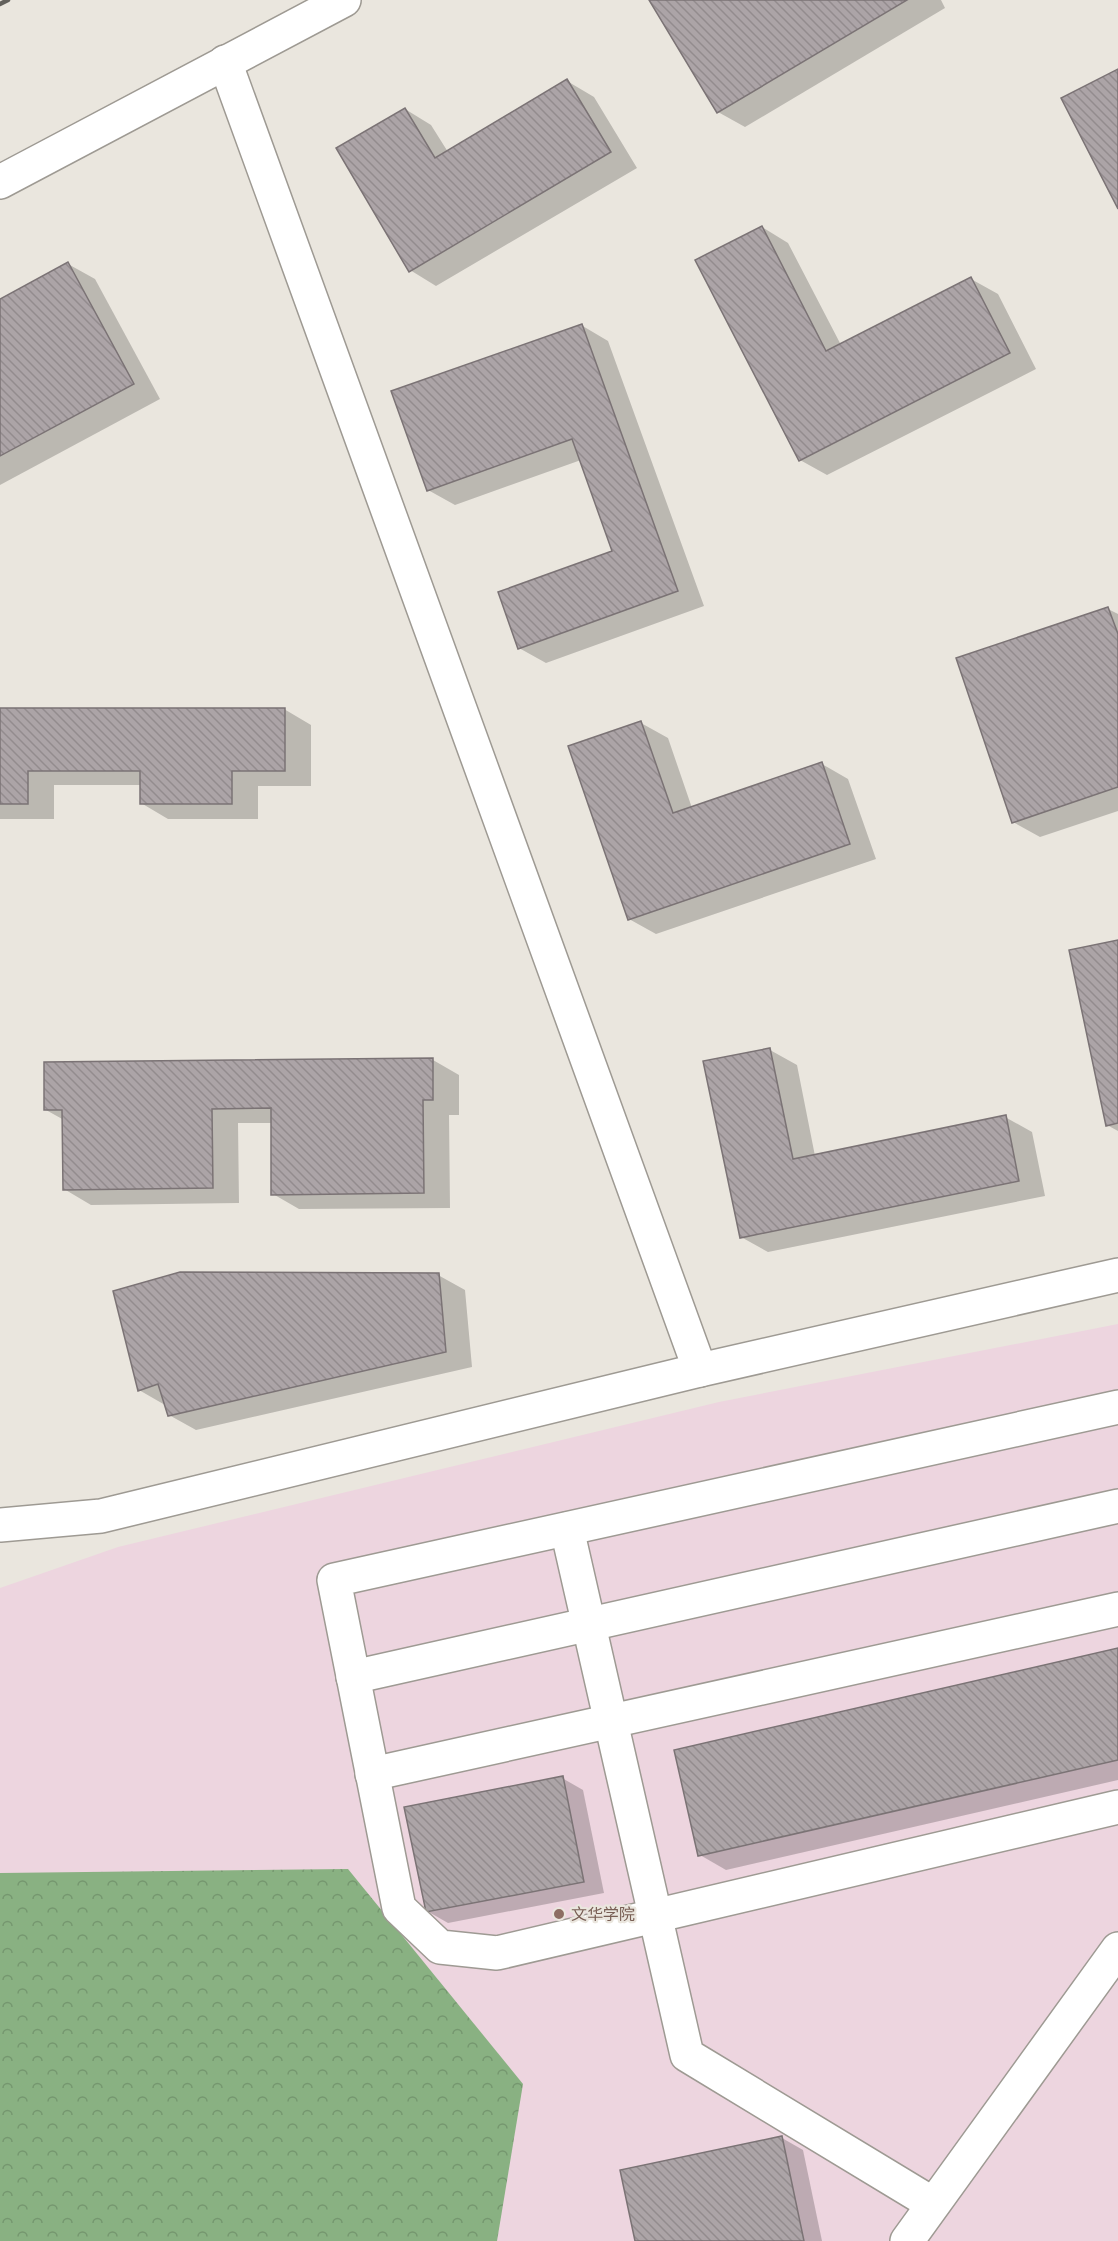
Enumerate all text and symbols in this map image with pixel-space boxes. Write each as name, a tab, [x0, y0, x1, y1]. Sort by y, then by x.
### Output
place label: 文华学院	[571, 1905, 635, 1924]
marker: 文华学院	[552, 1907, 566, 1921]

